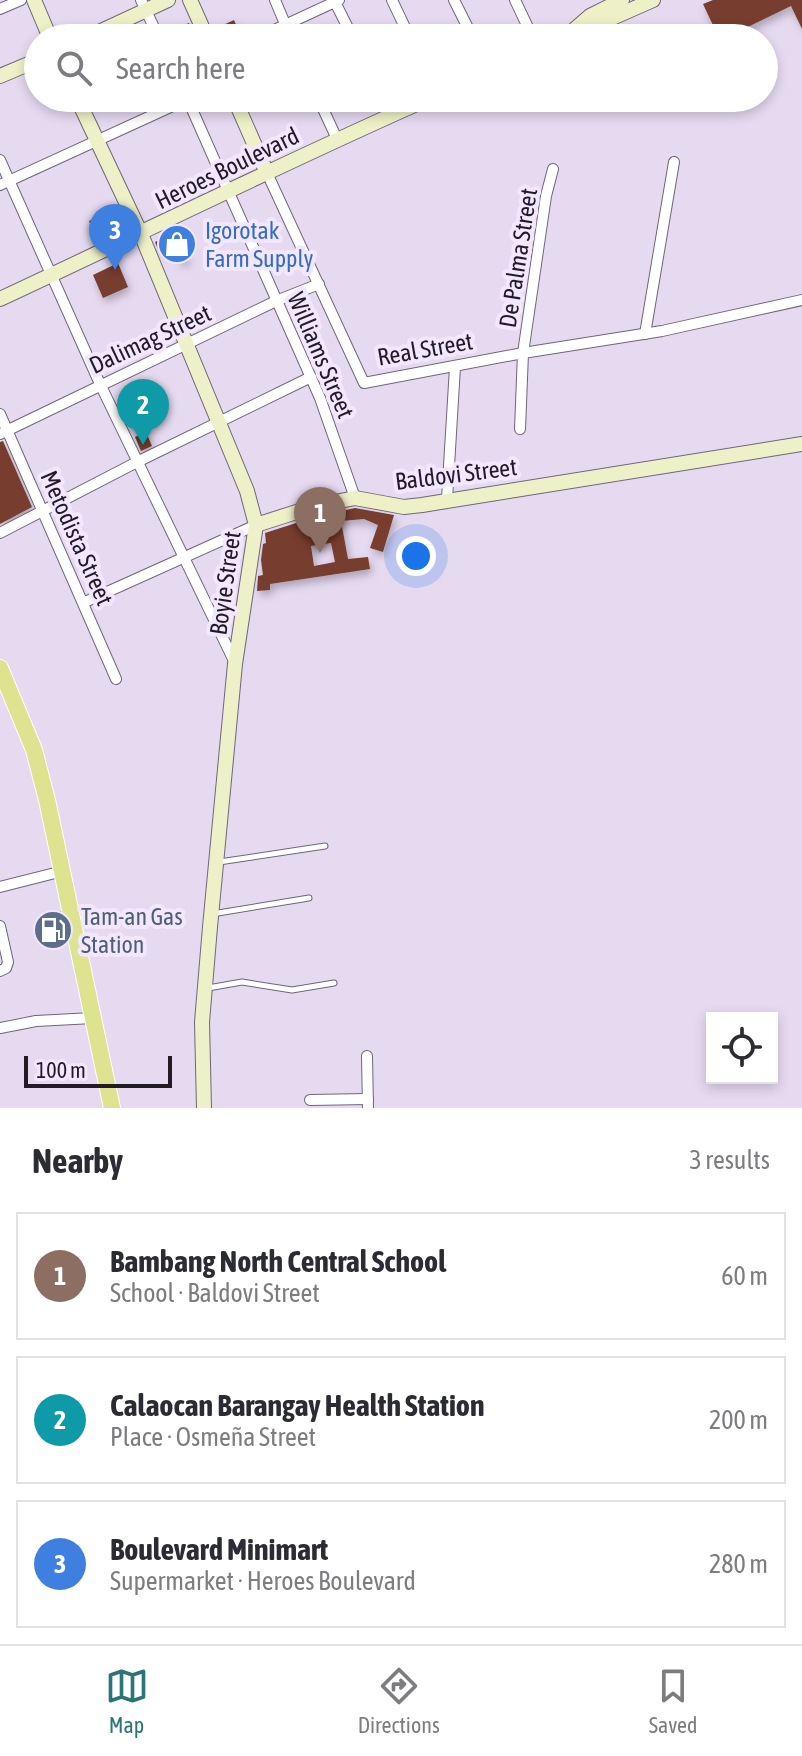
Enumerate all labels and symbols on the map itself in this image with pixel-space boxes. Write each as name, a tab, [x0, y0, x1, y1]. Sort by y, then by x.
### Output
street label: Heroes Boulevard	[151, 122, 303, 214]
street label: De Palma Street	[494, 186, 542, 330]
pin: 3	[89, 204, 141, 270]
place label: Igorotak Farm Supply	[205, 217, 314, 272]
shop icon: Igorotak Farm Supply	[156, 223, 198, 265]
street label: Williams Street	[282, 288, 360, 422]
street label: Dalimag Street	[85, 299, 215, 379]
street label: Real Street	[375, 327, 475, 371]
pin: 2	[117, 379, 169, 445]
street label: Baldovi Street	[394, 453, 518, 495]
street label: Metodista Street	[35, 467, 119, 609]
pin: 1	[294, 487, 346, 553]
street label: Boyie Street	[204, 529, 246, 637]
your location	[396, 536, 436, 576]
place label: Tam-an Gas Station	[81, 903, 183, 958]
fuel station icon: Tam-an Gas Station	[32, 909, 74, 951]
scale bar	[24, 1052, 172, 1088]

